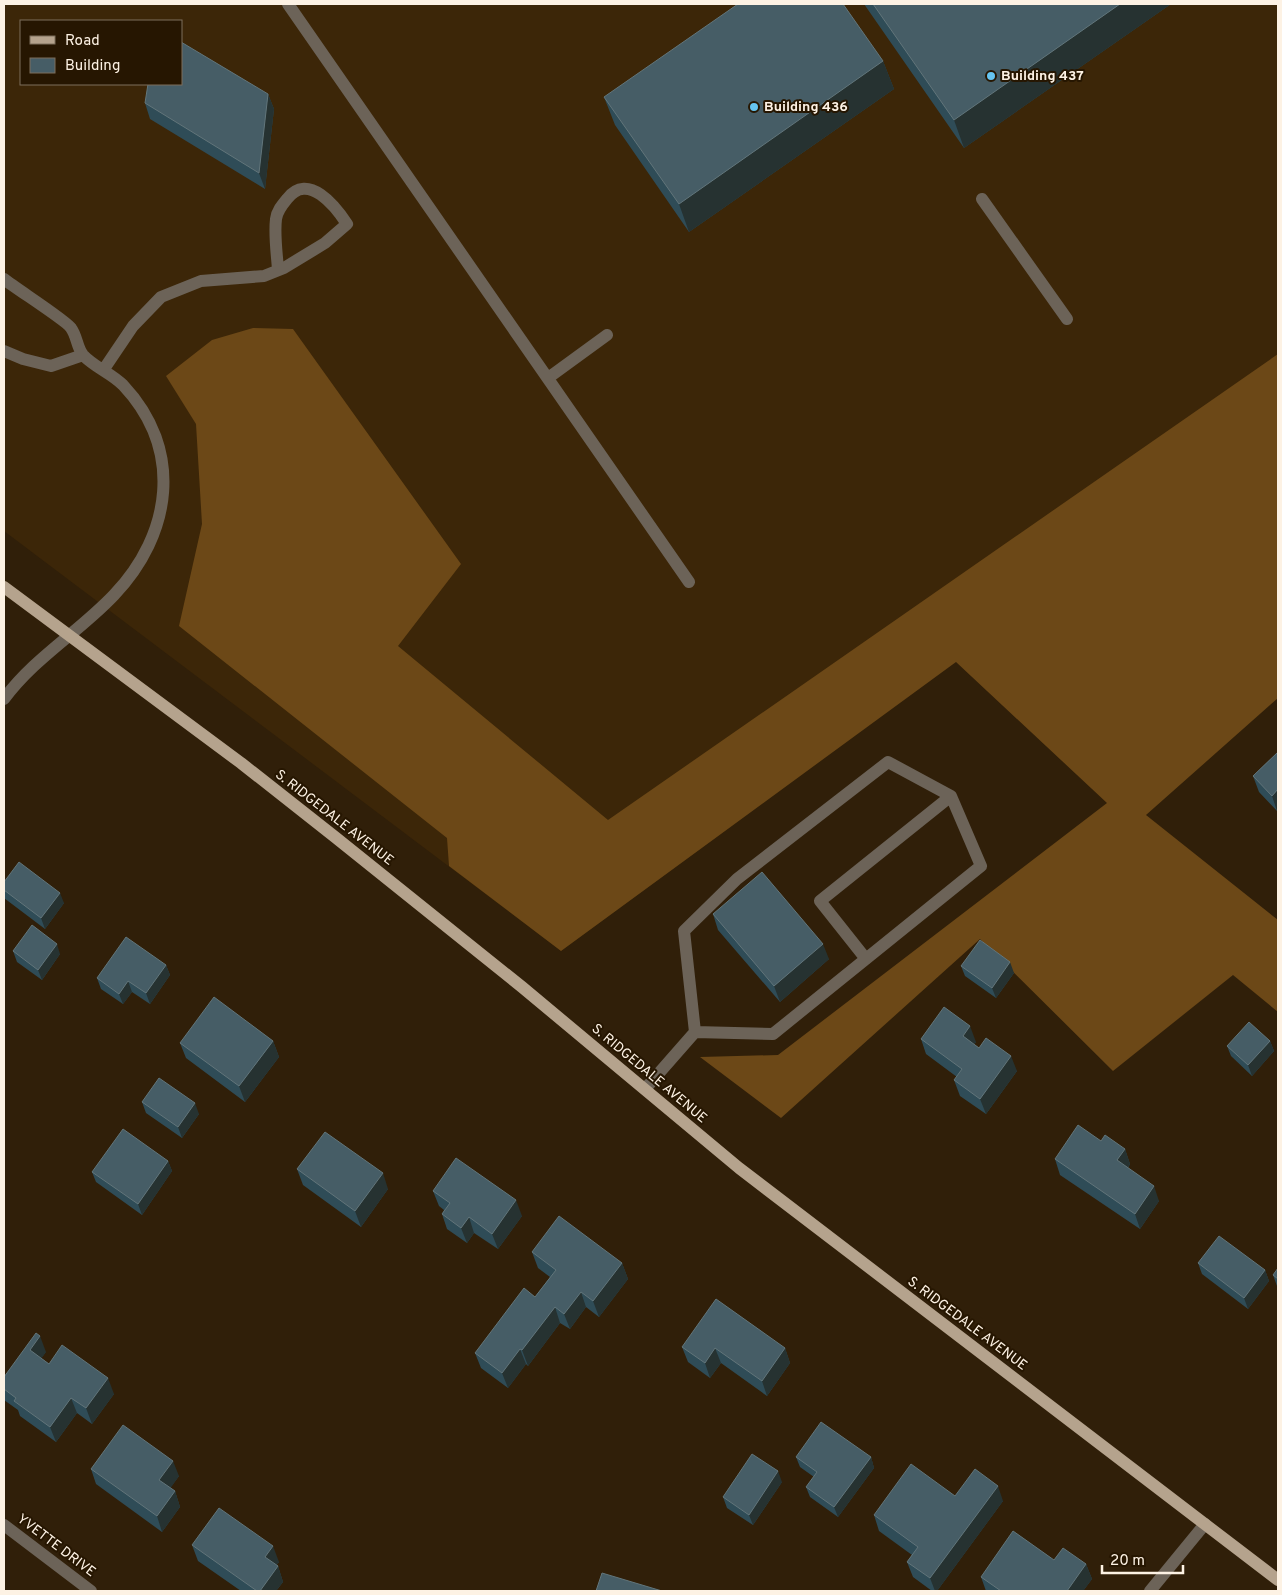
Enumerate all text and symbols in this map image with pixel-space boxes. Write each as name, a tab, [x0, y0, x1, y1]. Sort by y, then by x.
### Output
legend	[20, 20, 182, 85]
text: Road	[65, 32, 100, 51]
text: Building	[65, 57, 120, 76]
place label: Building 437	[1001, 68, 1084, 85]
marker: Building 437	[985, 70, 997, 82]
place label: Building 436	[764, 99, 848, 116]
marker: Building 436	[748, 101, 760, 113]
street label: S. RIDGEDALE AVENUE	[271, 766, 397, 870]
street label: S. RIDGEDALE AVENUE	[588, 1021, 710, 1127]
street label: S. RIDGEDALE AVENUE	[904, 1273, 1030, 1375]
street label: YVETTE DRIVE	[13, 1511, 99, 1581]
scale bar	[1102, 1542, 1183, 1574]
text: 20 m	[1110, 1552, 1145, 1571]

